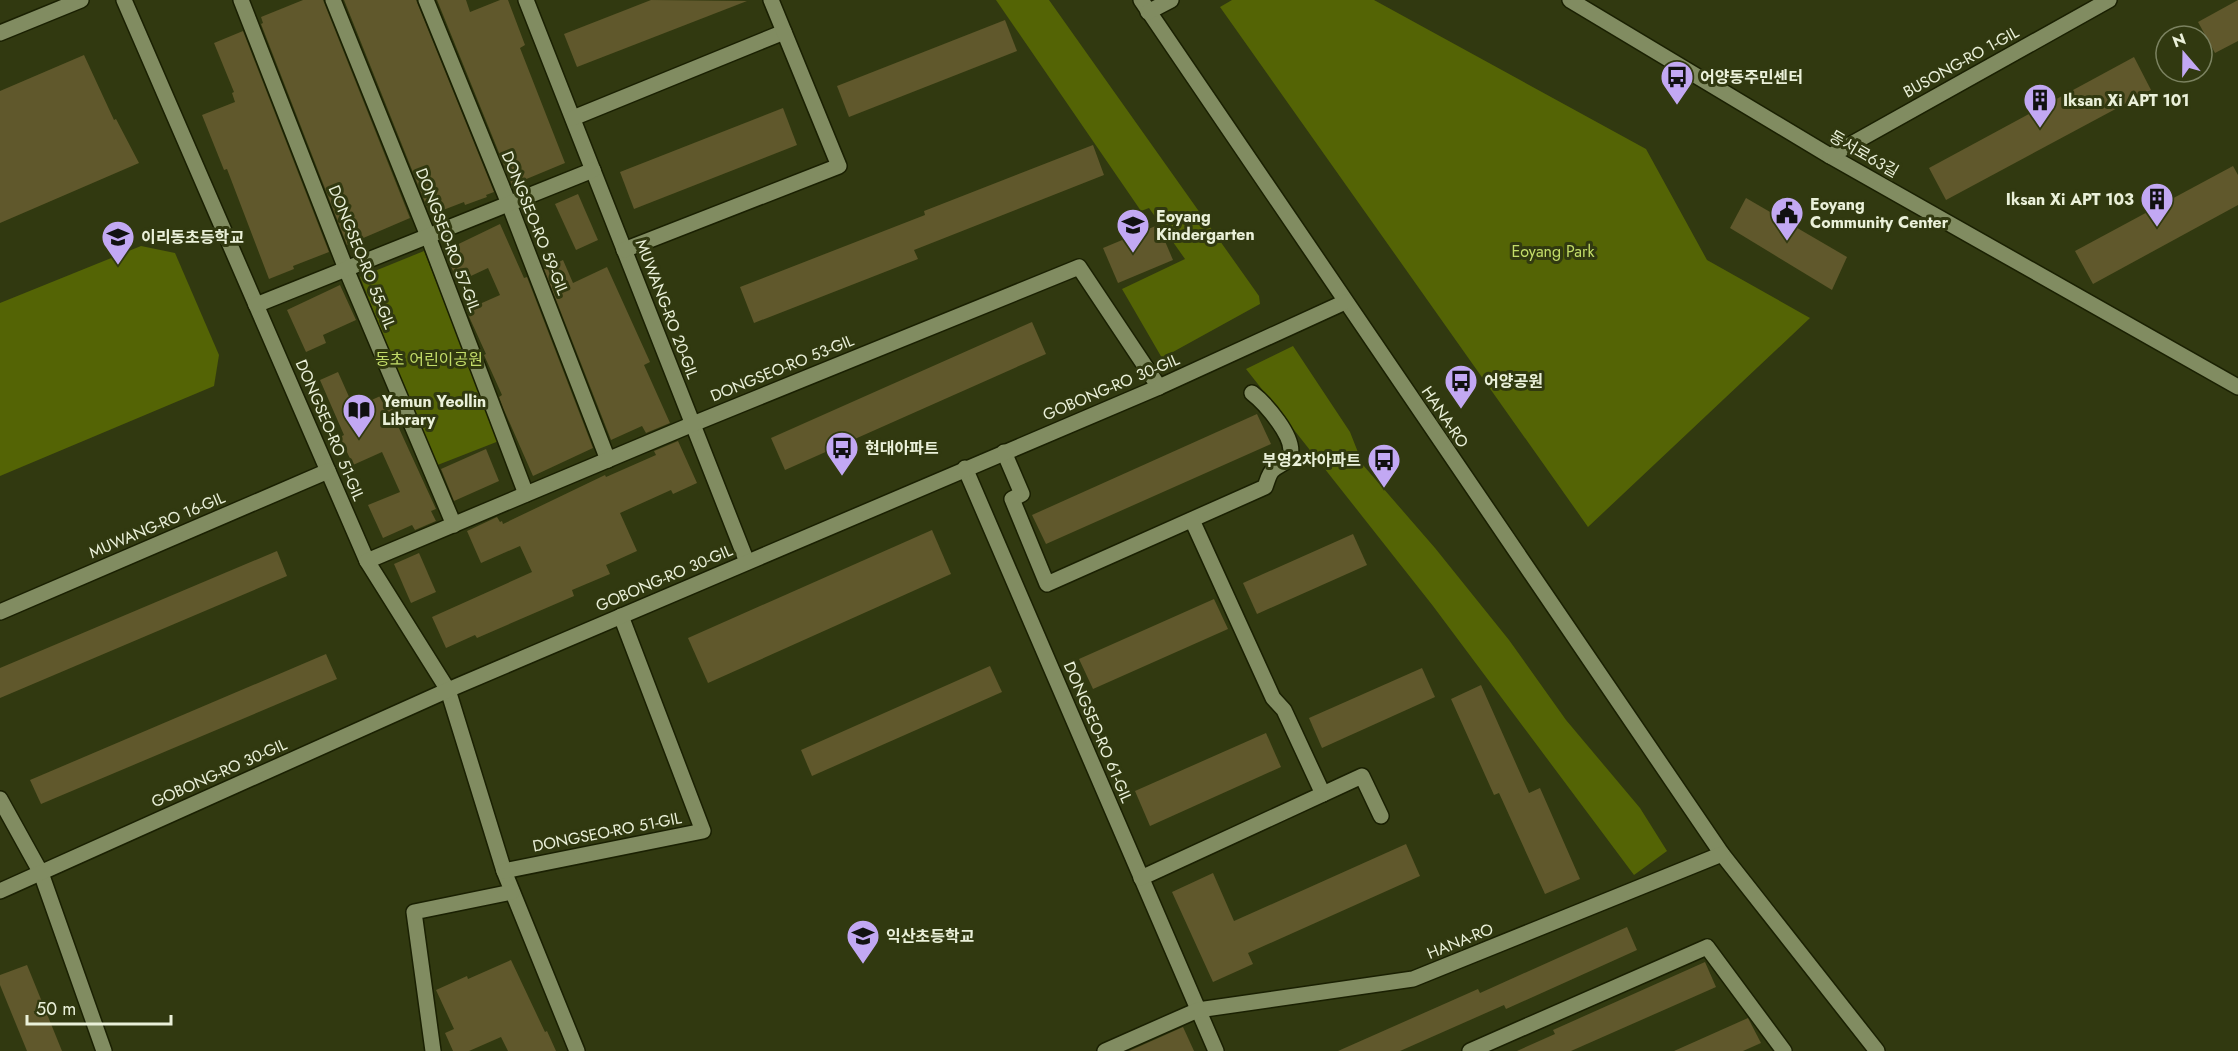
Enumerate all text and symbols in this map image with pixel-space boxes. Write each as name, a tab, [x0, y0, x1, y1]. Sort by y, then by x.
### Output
street label: BUSONG-RO 1-GIL	[1899, 20, 2024, 103]
north arrow	[2154, 24, 2214, 84]
text: N	[2169, 27, 2189, 53]
bus stop icon: 어양동주민센터	[1659, 59, 1695, 106]
place label: 어양동주민센터	[1700, 66, 1803, 89]
building icon: Iksan Xi APT 101	[2022, 82, 2058, 129]
place label: Iksan Xi APT 101	[2063, 89, 2189, 112]
street label: 동서로63길	[1825, 125, 1903, 183]
street label: DONGSEO-RO 59-GIL	[496, 148, 575, 299]
street label: DONGSEO-RO 57-GIL	[410, 165, 486, 316]
building icon: Iksan Xi APT 103	[2139, 181, 2175, 228]
street label: DONGSEO-RO 55-GIL	[323, 182, 402, 333]
place label: Iksan Xi APT 103	[2006, 188, 2134, 211]
place label: Eoyang Community Center	[1810, 193, 1949, 234]
public building icon: Eoyang Community Center	[1769, 195, 1805, 242]
place label: Eoyang Kindergarten	[1156, 205, 1255, 246]
school or university icon: Eoyang Kindergarten	[1115, 207, 1151, 254]
school or university icon: 이리동초등학교	[100, 219, 136, 266]
place label: 이리동초등학교	[141, 226, 244, 249]
street label: MUWANG-RO 20-GIL	[630, 236, 705, 383]
park label: Eoyang Park	[1512, 240, 1595, 263]
street label: DONGSEO-RO 53-GIL	[707, 328, 858, 407]
park label: 동초 어린이공원	[375, 348, 483, 371]
street label: GOBONG-RO 30-GIL	[1039, 348, 1184, 426]
street label: DONGSEO-RO 51-GIL	[290, 356, 370, 505]
bus stop icon: 어양공원	[1443, 363, 1479, 410]
place label: 어양공원	[1484, 370, 1543, 393]
street label: HANA-RO	[1416, 382, 1474, 452]
place label: Yemun Yeollin Library	[381, 390, 486, 431]
library icon: Yemun Yeollin Library	[341, 392, 377, 439]
bus stop icon: 현대아파트	[824, 430, 860, 477]
place label: 현대아파트	[865, 437, 939, 460]
bus stop icon: 부영2차아파트	[1366, 442, 1402, 489]
place label: 부영2차아파트	[1262, 449, 1361, 472]
street label: MUWANG-RO 16-GIL	[85, 486, 229, 564]
street label: GOBONG-RO 30-GIL	[592, 539, 737, 617]
street label: DONGSEO-RO 61-GIL	[1058, 658, 1139, 807]
street label: GOBONG-RO 30-GIL	[147, 732, 291, 813]
street label: DONGSEO-RO 51-GIL	[530, 806, 684, 858]
street label: HANA-RO	[1423, 917, 1497, 965]
school or university icon: 익산초등학교	[845, 918, 881, 965]
place label: 익산초등학교	[886, 925, 975, 948]
scale bar	[27, 988, 171, 1026]
text: 50 m	[36, 996, 76, 1022]

